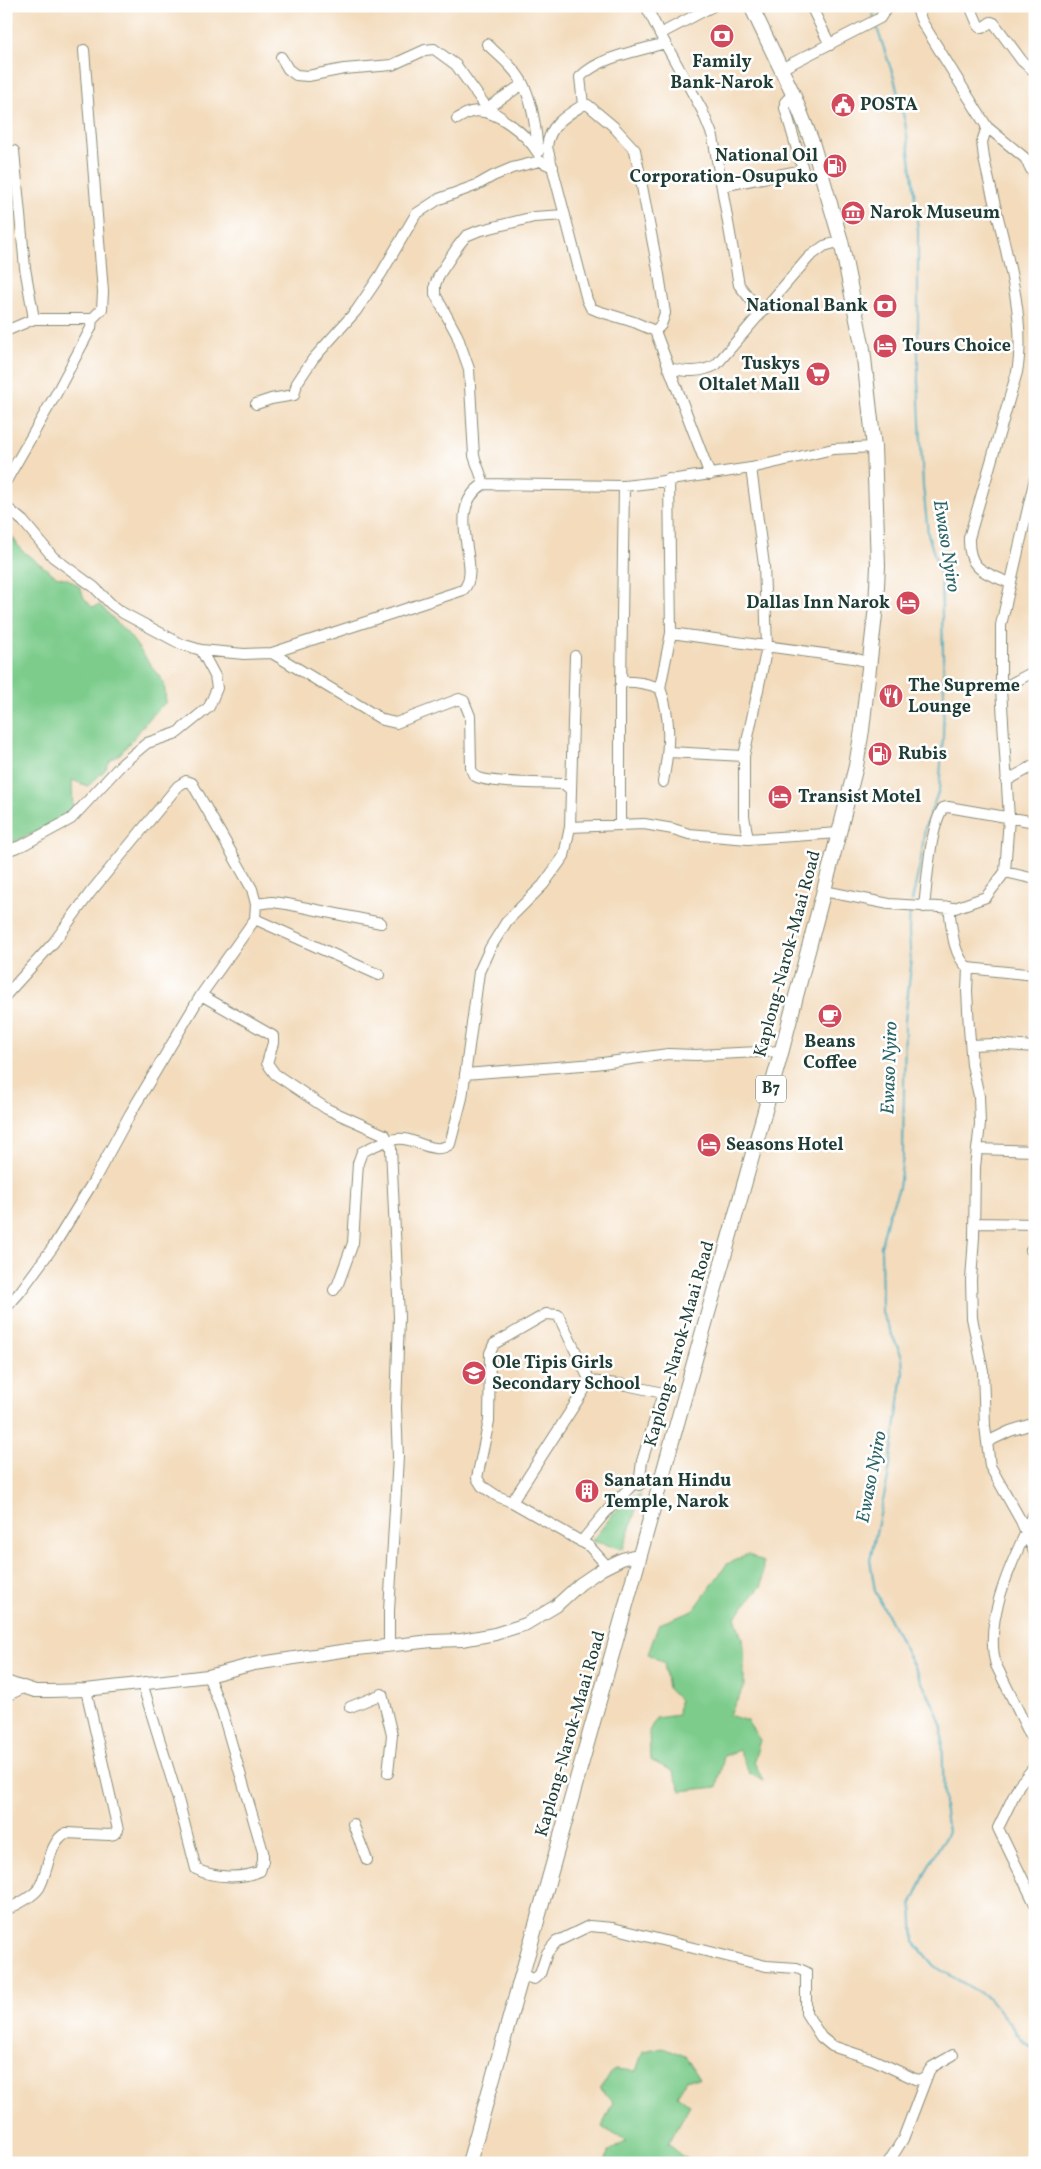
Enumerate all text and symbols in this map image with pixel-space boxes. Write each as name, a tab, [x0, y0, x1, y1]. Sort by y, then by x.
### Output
bank icon: Family Bank-Narok	[709, 23, 735, 49]
place label: Family Bank-Narok	[670, 50, 774, 96]
public building icon: POSTA	[830, 92, 856, 118]
place label: POSTA	[860, 93, 918, 118]
place label: National Oil Corporation-Osupuko	[630, 144, 818, 190]
fuel station icon: National Oil Corporation-Osupuko	[822, 153, 848, 179]
museum icon: Narok Museum	[840, 200, 866, 226]
place label: Narok Museum	[870, 201, 1000, 226]
bank icon: National Bank	[872, 293, 898, 319]
place label: National Bank	[746, 294, 868, 319]
hotel icon: Tours Choice	[872, 333, 898, 359]
place label: Tours Choice	[902, 334, 1011, 359]
place label: Tuskys Oltalet Mall	[699, 352, 800, 398]
supermarket icon: Tuskys Oltalet Mall	[805, 361, 831, 387]
water label: Ewaso Nyiro	[926, 498, 966, 594]
hotel icon: Dallas Inn Narok	[895, 590, 921, 616]
place label: Dallas Inn Narok	[746, 591, 890, 616]
place label: The Supreme Lounge	[908, 674, 1020, 720]
restaurant icon: The Supreme Lounge	[878, 683, 904, 709]
fuel station icon: Rubis	[867, 741, 893, 767]
place label: Rubis	[898, 742, 947, 767]
hotel icon: Transist Motel	[767, 784, 793, 810]
place label: Transist Motel	[798, 785, 921, 810]
street label: Kaplong-Narok-Maai Road	[748, 848, 828, 1060]
cafe icon: Beans Coffee	[817, 1003, 843, 1029]
water label: Ewaso Nyiro	[875, 1021, 905, 1115]
place label: Beans Coffee	[803, 1030, 857, 1076]
road number: B7	[756, 1076, 786, 1102]
hotel icon: Seasons Hotel	[696, 1132, 722, 1158]
place label: Seasons Hotel	[726, 1133, 844, 1158]
street label: Kaplong-Narok-Maai Road	[639, 1238, 721, 1450]
place label: Ole Tipis Girls Secondary School	[492, 1351, 641, 1397]
school or university icon: Ole Tipis Girls Secondary School	[461, 1360, 487, 1386]
water label: Ewaso Nyiro	[850, 1428, 894, 1525]
place label: Sanatan Hindu Temple, Narok	[604, 1469, 731, 1515]
building icon: Sanatan Hindu Temple, Narok	[574, 1478, 600, 1504]
street label: Kaplong-Narok-Maai Road	[530, 1628, 612, 1840]

